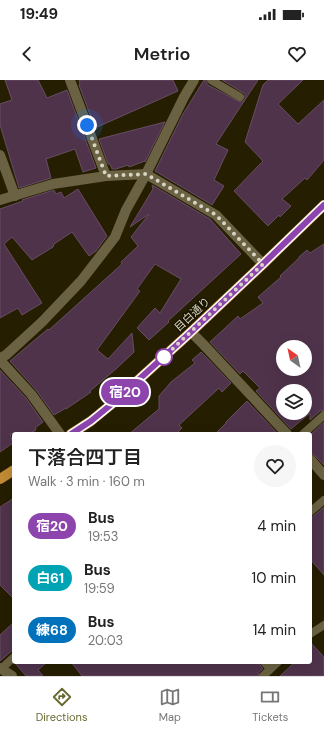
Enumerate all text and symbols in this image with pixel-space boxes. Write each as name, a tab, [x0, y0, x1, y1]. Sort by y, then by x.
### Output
text: 19:49	[20, 4, 58, 24]
text: Metrio	[134, 42, 190, 66]
icon: back	[16, 43, 38, 65]
icon: heart	[286, 43, 308, 65]
your location	[77, 115, 97, 135]
street label: 目白通り	[171, 294, 213, 334]
north arrow	[276, 340, 312, 376]
map controls	[276, 340, 312, 420]
unlabelled marker	[155, 348, 173, 366]
line badge: 宿20	[102, 379, 148, 405]
text: 宿20	[109, 383, 141, 401]
button: layers	[276, 384, 312, 420]
text: 下落合四丁目	[28, 445, 142, 470]
button: heart	[254, 445, 296, 487]
text: Walk · 3 min · 160 m	[28, 473, 145, 490]
text: Bus	[88, 508, 115, 528]
text: 4 min	[257, 516, 296, 536]
text: 宿20	[36, 517, 68, 535]
text: 19:53	[88, 528, 118, 545]
text: Bus	[84, 560, 111, 580]
text: 10 min	[251, 568, 296, 588]
text: 白61	[36, 569, 64, 587]
text: 19:59	[84, 580, 115, 597]
text: Bus	[88, 612, 115, 632]
text: 14 min	[253, 620, 296, 640]
text: 練68	[36, 621, 68, 639]
text: 20:03	[88, 632, 123, 649]
tab: Directions	[36, 686, 87, 724]
tab: Map	[159, 686, 181, 724]
tab: Tickets	[252, 686, 288, 724]

